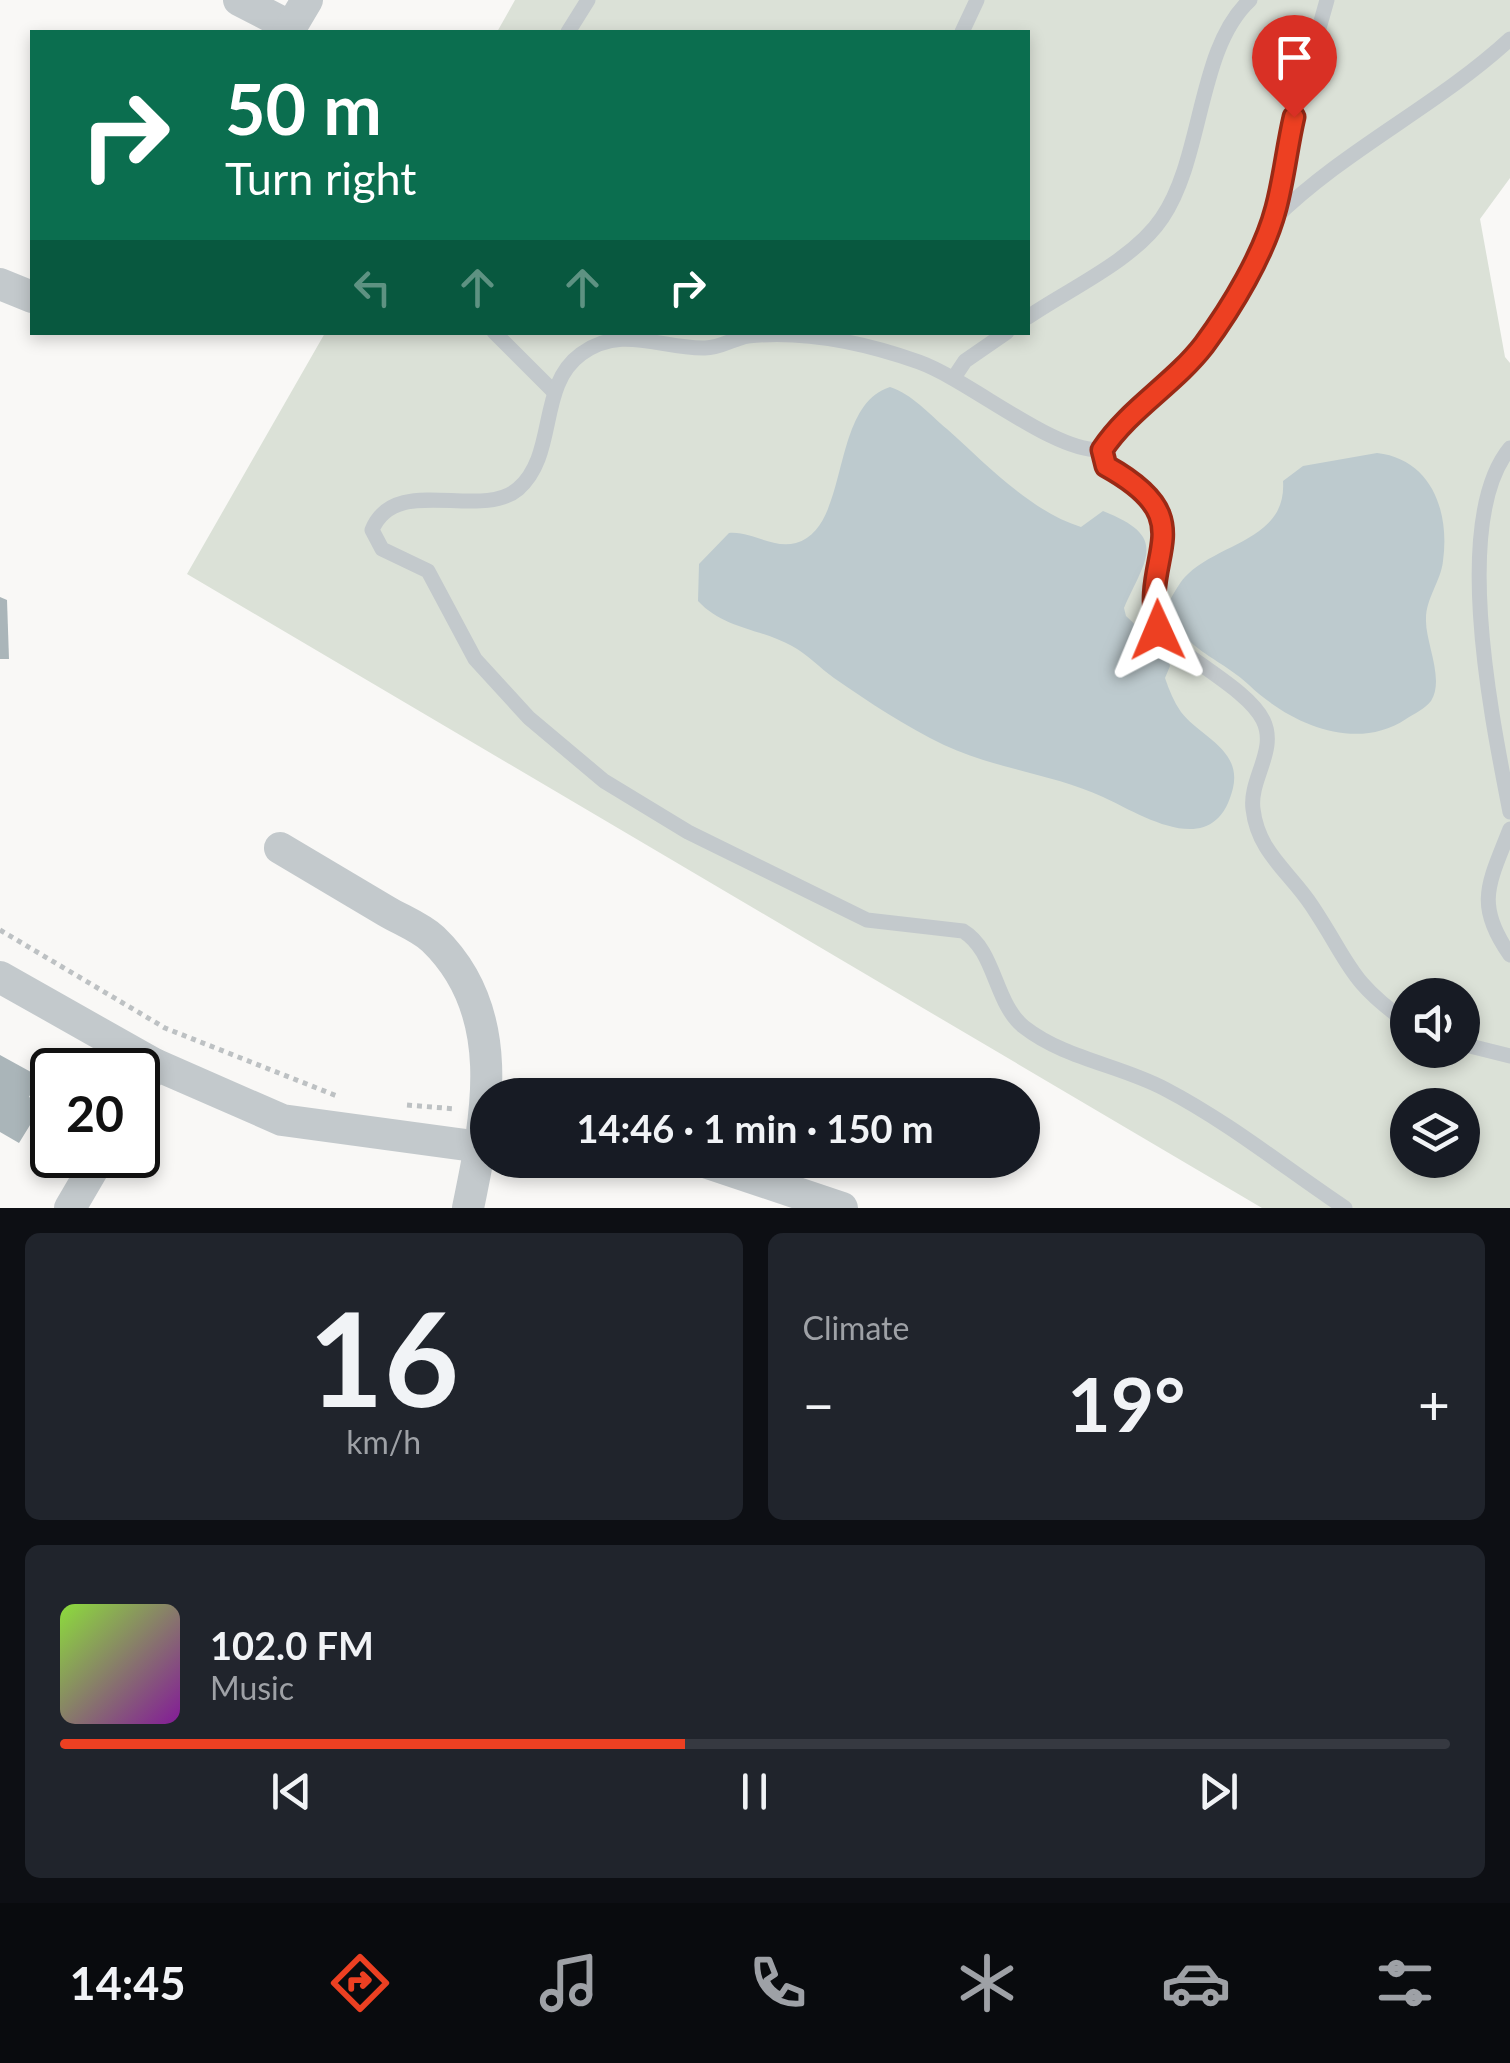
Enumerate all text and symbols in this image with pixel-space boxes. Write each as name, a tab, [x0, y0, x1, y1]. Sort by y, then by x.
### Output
pin	[1252, 15, 1337, 118]
icon: arrive	[1267, 30, 1322, 85]
text: 50 m	[225, 66, 382, 150]
icon: right	[60, 70, 190, 200]
text: Turn right	[225, 151, 416, 205]
icon: left	[345, 260, 400, 315]
icon: ahead	[450, 260, 505, 315]
icon: ahead	[555, 260, 610, 315]
icon: right	[660, 260, 715, 315]
position arrow	[1106, 578, 1210, 682]
map controls	[1390, 978, 1480, 1178]
button: sound	[1390, 978, 1480, 1068]
speed limit sign: 20	[30, 1048, 160, 1178]
button: layers	[1390, 1088, 1480, 1178]
text: 14:46 · 1 min · 150 m	[576, 1105, 934, 1151]
text: 16	[308, 1279, 459, 1435]
text: Climate	[803, 1308, 909, 1347]
text: 19°	[1067, 1358, 1185, 1448]
text: −	[803, 1371, 834, 1437]
text: +	[1418, 1371, 1450, 1437]
text: km/h	[346, 1422, 421, 1461]
text: 102.0 FM	[210, 1622, 374, 1668]
text: Music	[210, 1668, 294, 1707]
icon: previous	[264, 1764, 319, 1819]
icon: pause	[727, 1764, 782, 1819]
icon: next	[1191, 1764, 1246, 1819]
icon: directions	[325, 1948, 395, 2018]
icon: music	[534, 1948, 604, 2018]
icon: phone	[743, 1948, 813, 2018]
icon: climate	[952, 1948, 1022, 2018]
icon: car	[1161, 1948, 1231, 2018]
icon: filters	[1370, 1948, 1440, 2018]
text: 14:45	[70, 1956, 186, 2010]

